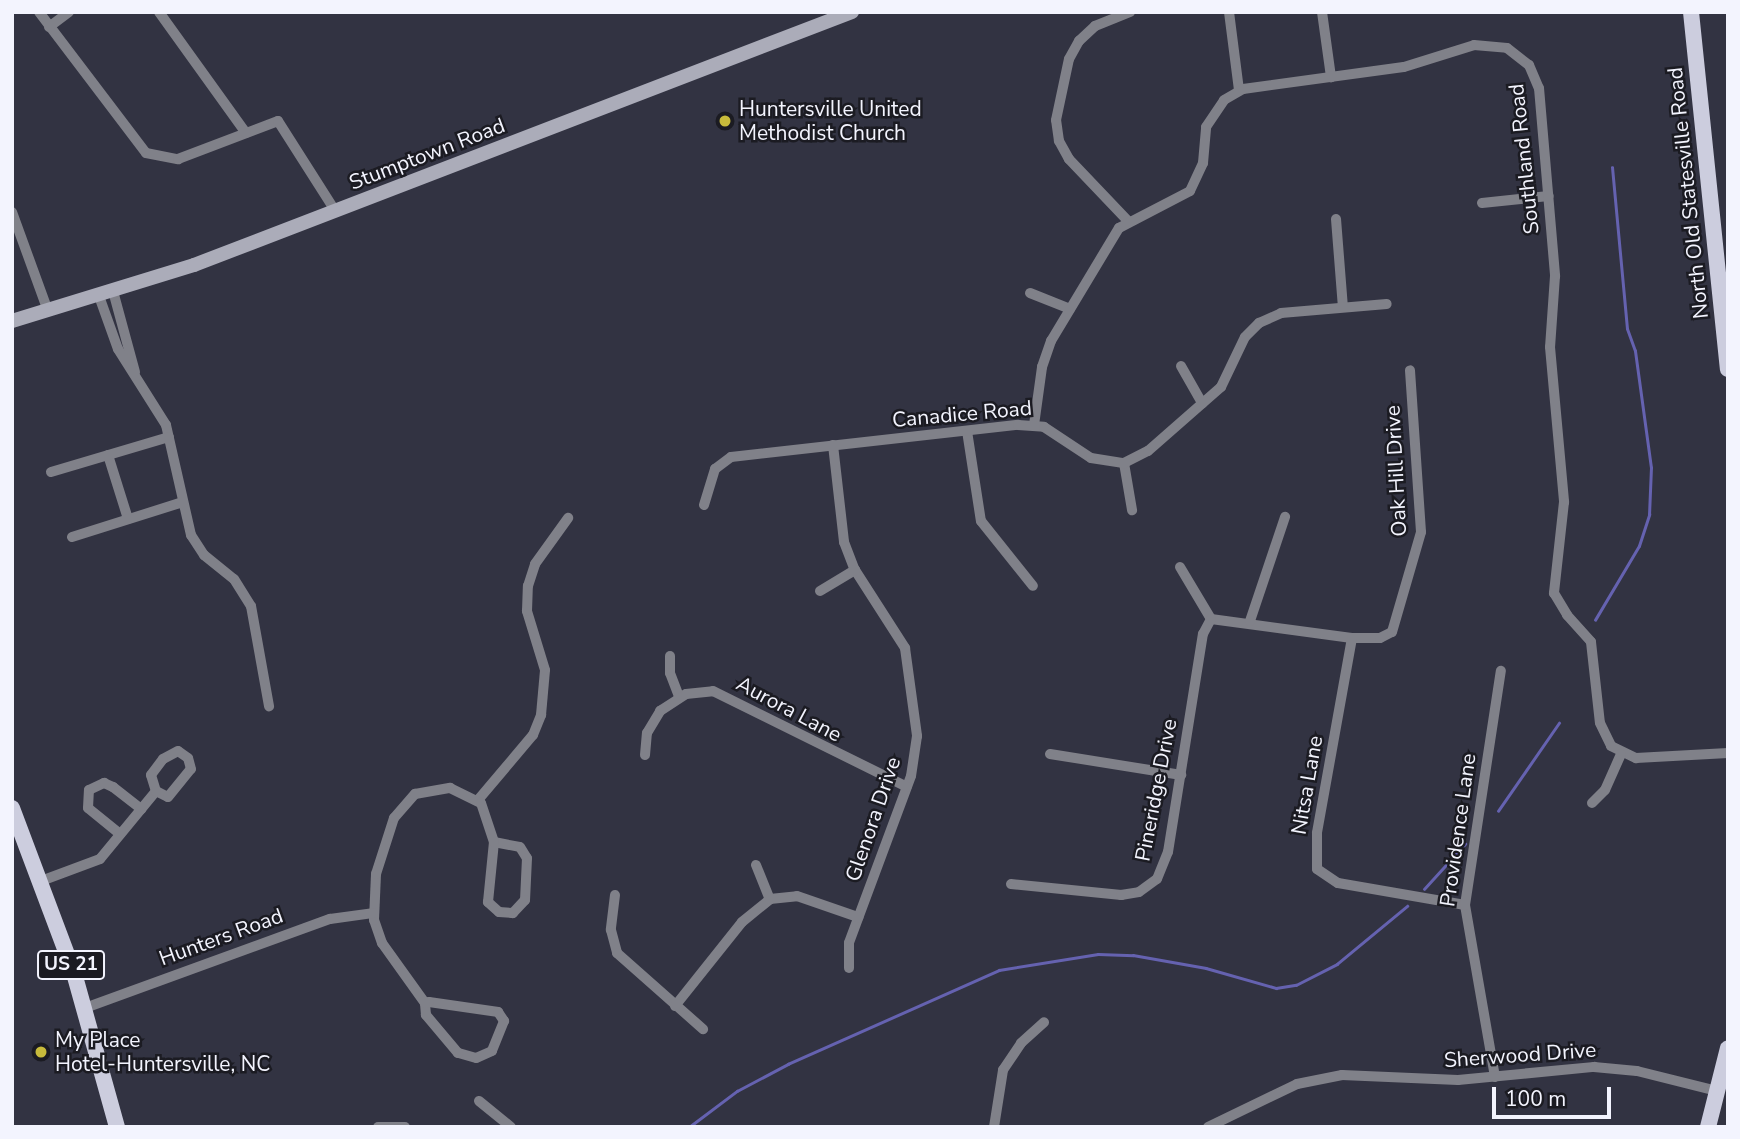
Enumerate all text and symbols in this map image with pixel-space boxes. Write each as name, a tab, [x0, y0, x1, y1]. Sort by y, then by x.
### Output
street label: North Old Statesville Road	[1662, 66, 1714, 320]
street label: Southland Road	[1504, 82, 1544, 236]
place label: Huntersville United Methodist Church	[739, 96, 922, 146]
street label: Stumptown Road	[346, 113, 508, 195]
marker: Huntersville United Methodist Church	[717, 113, 733, 129]
street label: Canadice Road	[891, 395, 1033, 433]
street label: Oak Hill Drive	[1380, 405, 1412, 537]
street label: Aurora Lane	[732, 671, 846, 747]
street label: Pineridge Drive	[1130, 717, 1182, 863]
street label: Nitsa Lane	[1286, 734, 1328, 836]
street label: Providence Lane	[1435, 752, 1481, 908]
street label: Glenora Drive	[840, 753, 906, 885]
street label: Hunters Road	[156, 903, 286, 971]
road number: US 21	[36, 950, 106, 981]
place label: My Place Hotel-Huntersville, NC	[55, 1027, 270, 1077]
street label: Sherwood Drive	[1443, 1037, 1597, 1073]
marker: My Place Hotel-Huntersville, NC	[33, 1044, 49, 1060]
scale bar	[1495, 1072, 1614, 1116]
text: 100 m	[1505, 1085, 1566, 1113]

